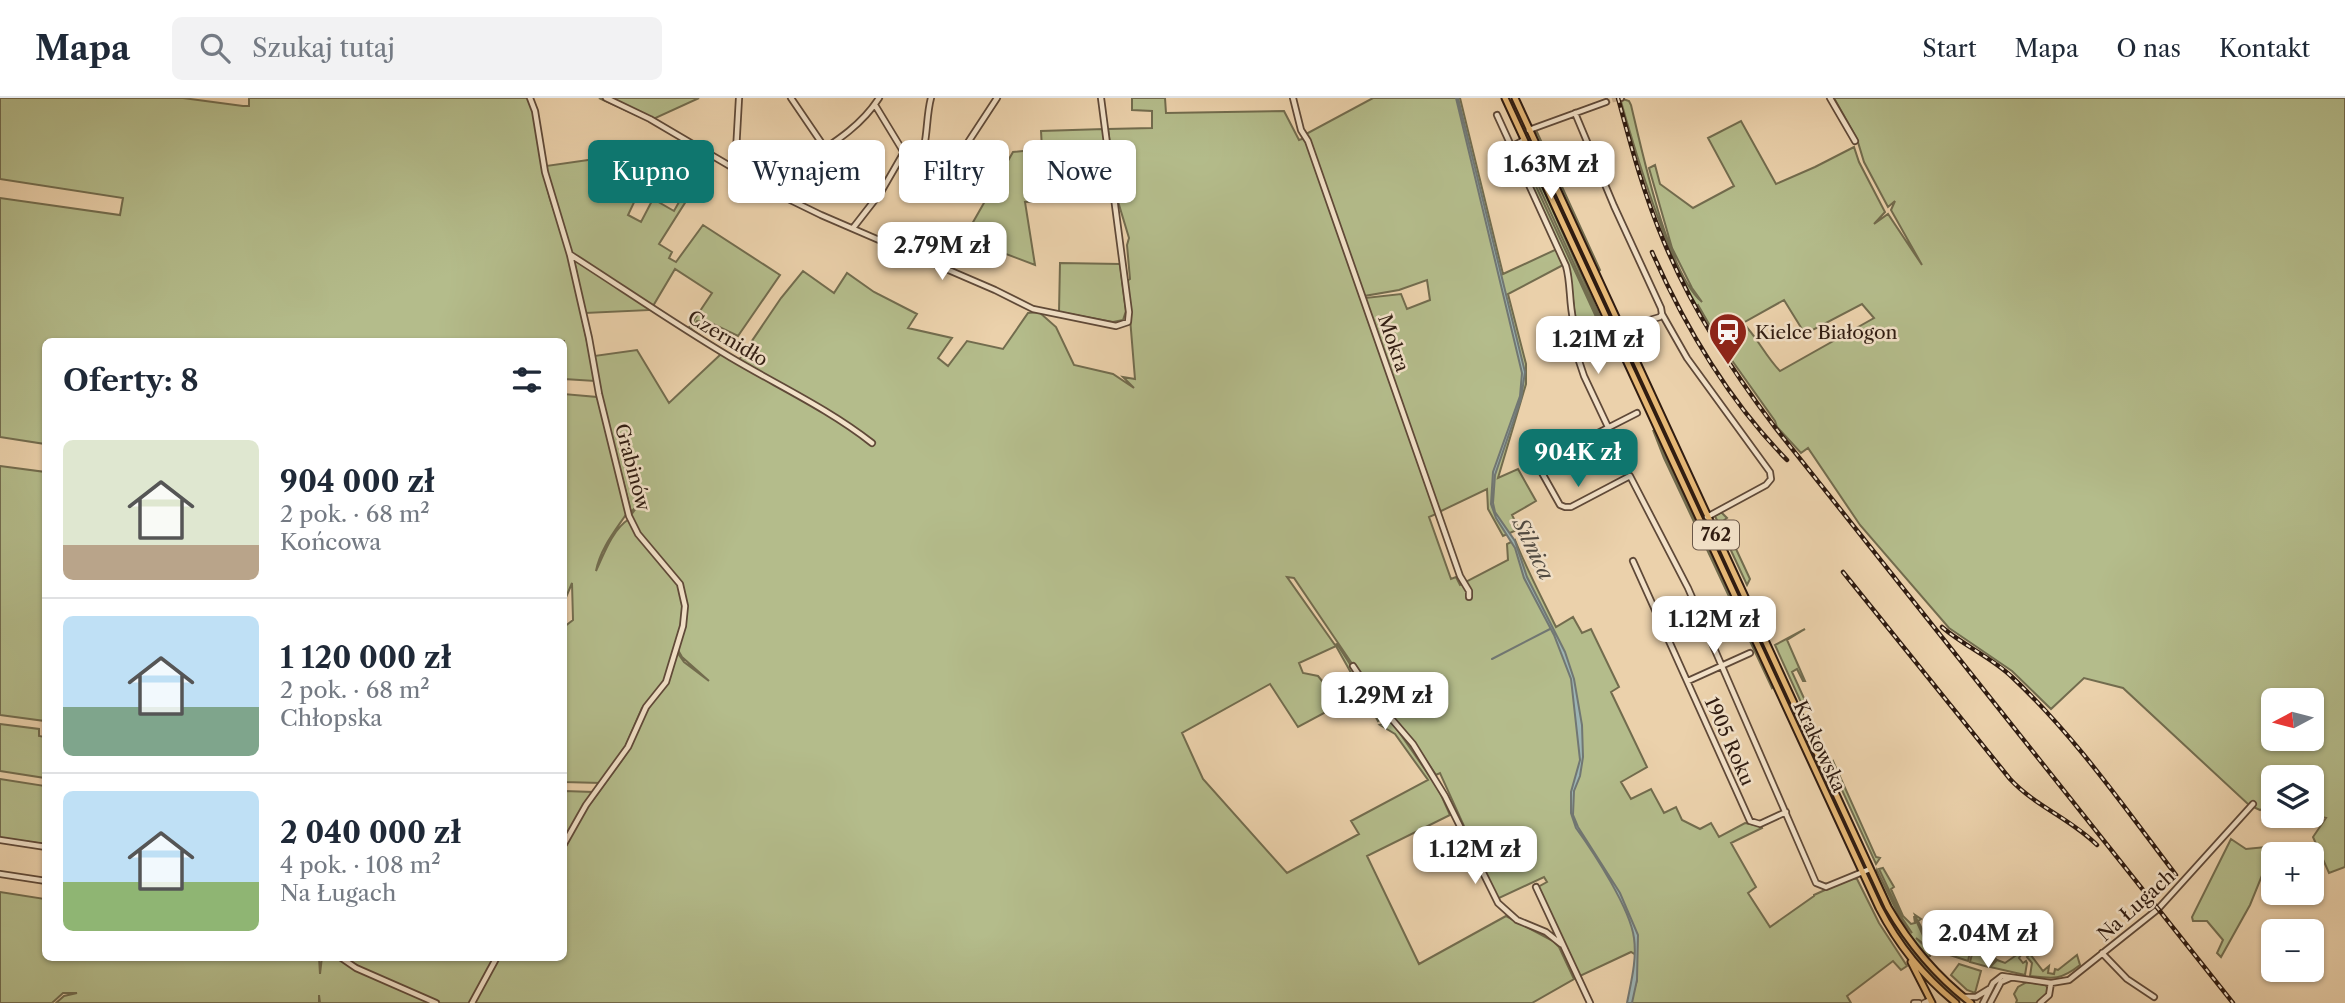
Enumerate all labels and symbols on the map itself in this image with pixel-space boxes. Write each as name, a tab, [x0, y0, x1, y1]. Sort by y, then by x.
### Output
pin: 1.63M zł	[1479, 141, 1623, 201]
pin: 2.79M zł	[870, 222, 1014, 282]
street label: Czernidło	[683, 305, 772, 371]
street label: Mokra	[1373, 311, 1414, 375]
station icon: Kielce Białogon	[1707, 311, 1749, 366]
pin: 1.21M zł	[1526, 316, 1670, 376]
place label: Kielce Białogon	[1755, 321, 1898, 344]
street label: Grabinów	[610, 421, 655, 513]
pin: 904K zł	[1513, 430, 1643, 489]
water label: Silnica	[1507, 512, 1559, 584]
road number: 762	[1693, 520, 1739, 550]
pin: 1.12M zł	[1642, 596, 1786, 656]
pin: 1.29M zł	[1313, 672, 1457, 732]
north arrow	[2261, 688, 2324, 751]
street label: 1905 Roku	[1700, 693, 1759, 789]
street label: Krakowska	[1788, 697, 1851, 796]
pin: 1.12M zł	[1403, 826, 1547, 886]
street label: Na Ługach	[2093, 865, 2180, 946]
pin: 2.04M zł	[1916, 910, 2060, 970]

